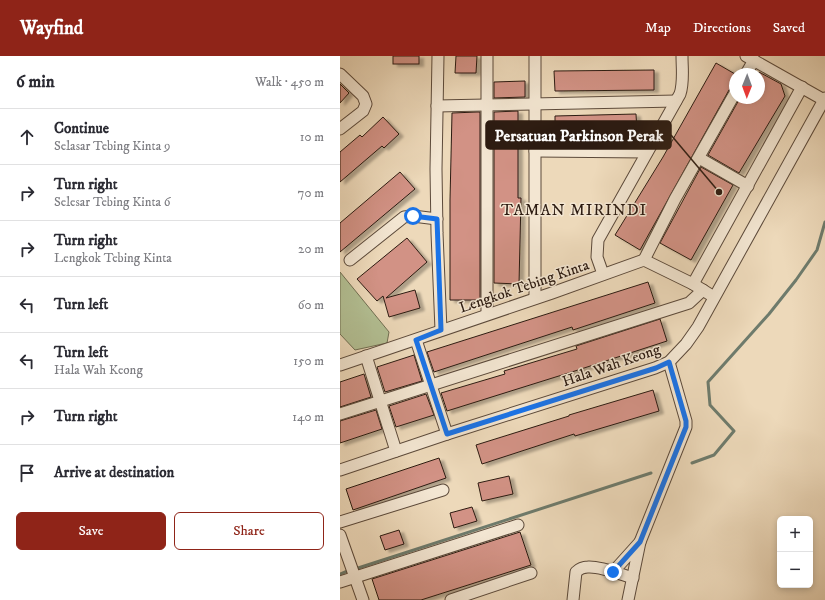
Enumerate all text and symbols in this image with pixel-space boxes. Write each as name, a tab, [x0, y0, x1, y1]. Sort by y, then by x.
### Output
text: Wayfind	[20, 17, 83, 40]
text: Map	[645, 19, 671, 37]
text: Directions	[693, 19, 751, 37]
text: Saved	[773, 19, 805, 37]
north arrow	[729, 68, 765, 104]
text: 6 min	[16, 71, 55, 93]
text: Walk · 450 m	[255, 74, 324, 90]
text: Continue	[54, 119, 109, 138]
callout: Persatuan Parkinson Perak	[486, 121, 671, 149]
icon: ahead	[16, 126, 38, 148]
text: Persatuan Parkinson Perak	[495, 126, 665, 146]
text: 10 m	[300, 129, 324, 145]
text: Selasar Tebing Kinta 9	[54, 138, 171, 154]
text: Turn right	[54, 175, 117, 194]
icon: right	[16, 182, 38, 204]
text: 70 m	[298, 185, 324, 201]
text: Selesar Tebing Kinta 6	[54, 194, 171, 210]
district label: TAMAN MIRINDI	[501, 200, 647, 220]
route start	[404, 207, 422, 225]
text: Turn right	[54, 231, 117, 250]
icon: right	[16, 238, 38, 260]
text: 20 m	[298, 241, 324, 257]
text: Lengkok Tebing Kinta	[54, 250, 172, 266]
street label: Lengkok Tebing Kinta	[457, 255, 592, 318]
icon: left	[16, 294, 38, 316]
text: Turn left	[54, 295, 108, 314]
text: 60 m	[298, 297, 324, 313]
street label: Hala Wah Keong	[560, 340, 663, 391]
text: Turn left	[54, 343, 108, 362]
icon: left	[16, 350, 38, 372]
text: 150 m	[293, 353, 324, 369]
text: Hala Wah Keong	[54, 362, 143, 378]
icon: right	[16, 406, 38, 428]
text: Turn right	[54, 407, 117, 426]
text: 140 m	[292, 409, 324, 425]
icon: arrive	[16, 462, 38, 484]
text: Arrive at destination	[54, 463, 174, 482]
button: Save	[16, 512, 166, 550]
button: Share	[174, 512, 324, 550]
map controls	[777, 516, 813, 588]
button: +	[777, 516, 813, 552]
button: −	[777, 552, 813, 588]
route end	[604, 563, 622, 581]

